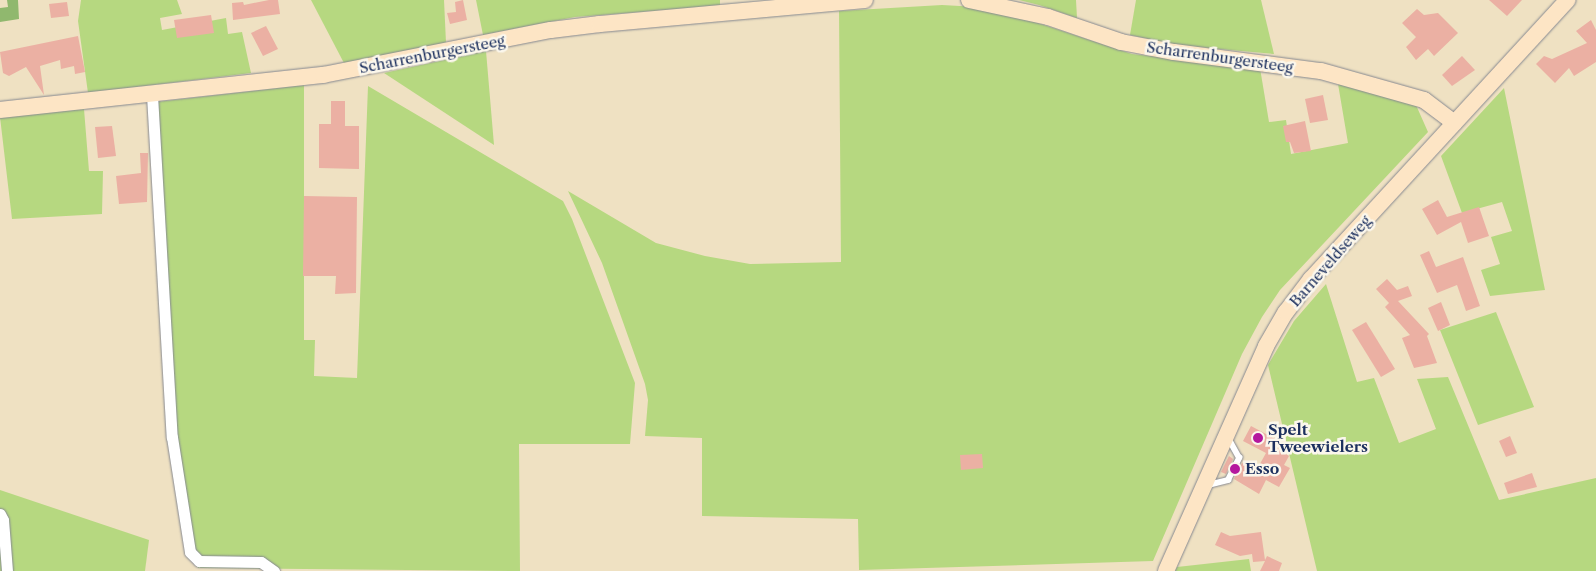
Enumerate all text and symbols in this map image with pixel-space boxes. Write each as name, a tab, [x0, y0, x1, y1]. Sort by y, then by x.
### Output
street label: Scharrenburgersteeg	[358, 31, 506, 77]
street label: Scharrenburgersteeg	[1145, 38, 1295, 76]
street label: Barneveldseweg	[1286, 212, 1374, 310]
place label: Spelt Tweewielers	[1268, 420, 1368, 455]
marker: Spelt Tweewielers	[1252, 432, 1264, 444]
place label: Esso	[1245, 460, 1279, 478]
marker: Esso	[1229, 463, 1241, 475]

